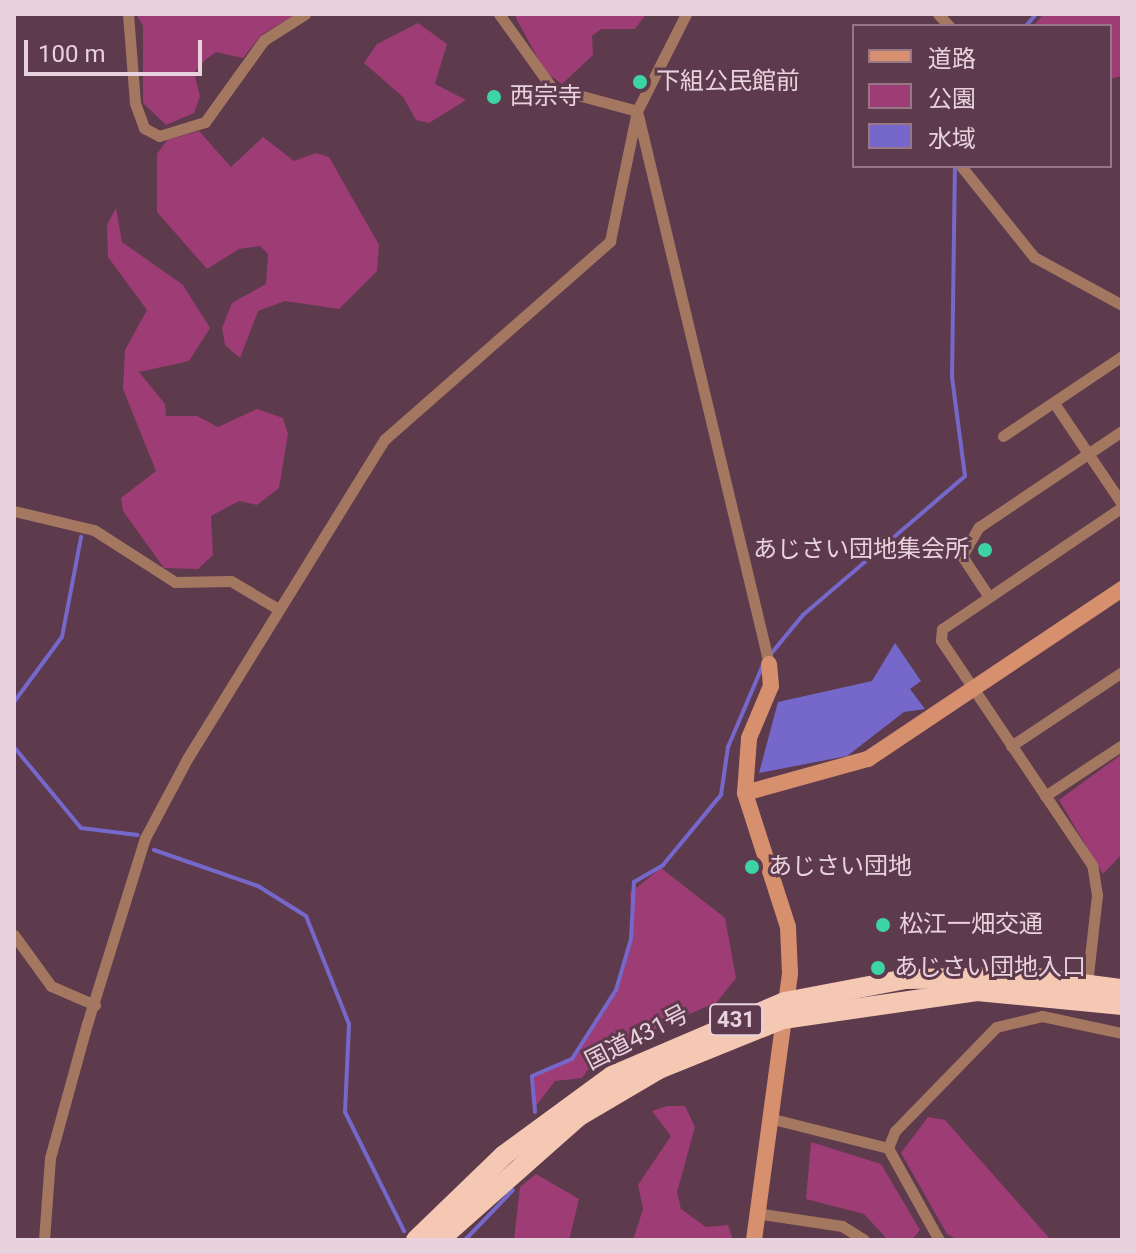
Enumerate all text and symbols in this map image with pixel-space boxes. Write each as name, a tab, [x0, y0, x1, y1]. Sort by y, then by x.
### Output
scale bar	[28, 24, 206, 74]
legend	[852, 24, 1112, 168]
text: 100 m	[38, 40, 105, 68]
text: 道路	[928, 45, 976, 73]
place label: 下組公民館前	[656, 68, 800, 96]
marker: 下組公民館前	[631, 73, 649, 91]
place label: 西宗寺	[510, 83, 582, 111]
text: 公園	[928, 85, 976, 113]
marker: 西宗寺	[485, 88, 503, 106]
text: 水域	[928, 125, 976, 153]
place label: あじさい団地集会所	[753, 536, 969, 564]
marker: あじさい団地集会所	[976, 541, 994, 559]
place label: あじさい団地	[768, 853, 912, 881]
marker: あじさい団地	[743, 858, 761, 876]
place label: 松江一畑交通	[899, 911, 1043, 939]
marker: 松江一畑交通	[874, 916, 892, 934]
place label: あじさい団地入口	[894, 954, 1086, 982]
marker: あじさい団地入口	[869, 959, 887, 977]
street label: 国道431号	[580, 1000, 694, 1076]
road number: 431	[708, 1002, 764, 1038]

